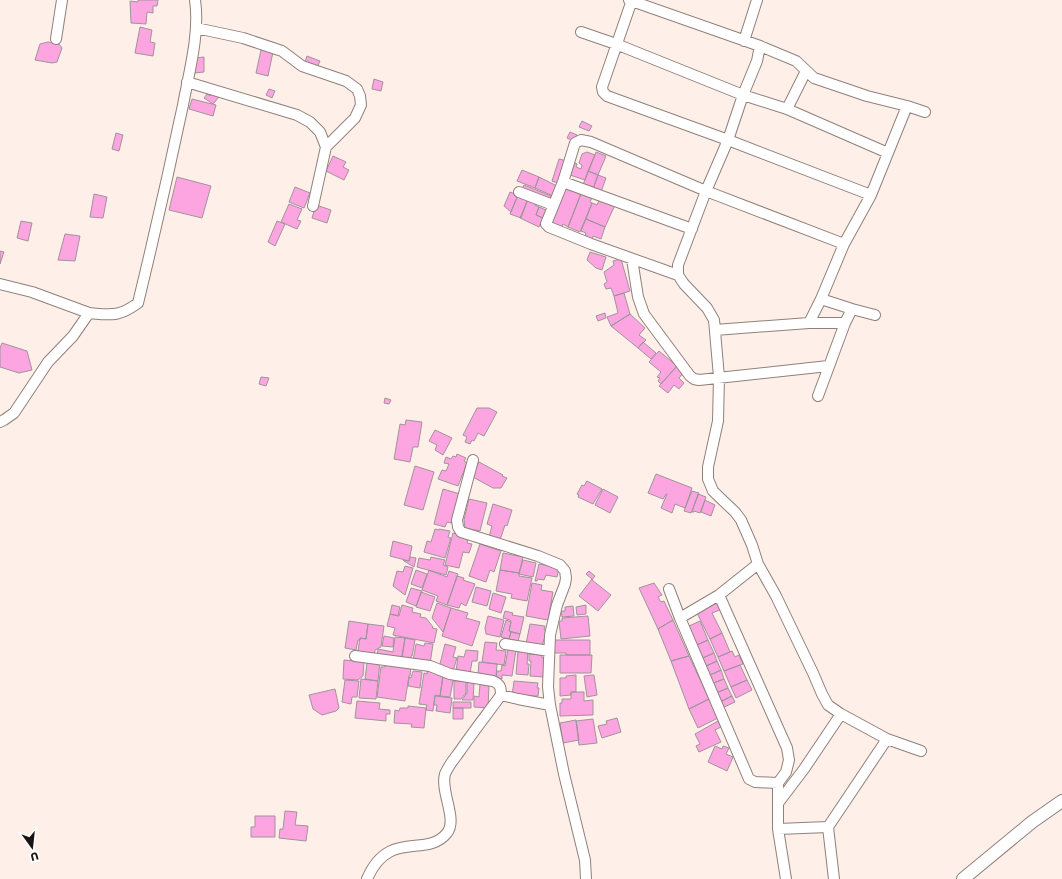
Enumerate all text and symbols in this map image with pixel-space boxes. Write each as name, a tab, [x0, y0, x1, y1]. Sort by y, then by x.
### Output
north arrow	[12, 827, 52, 867]
text: U	[29, 848, 40, 865]

